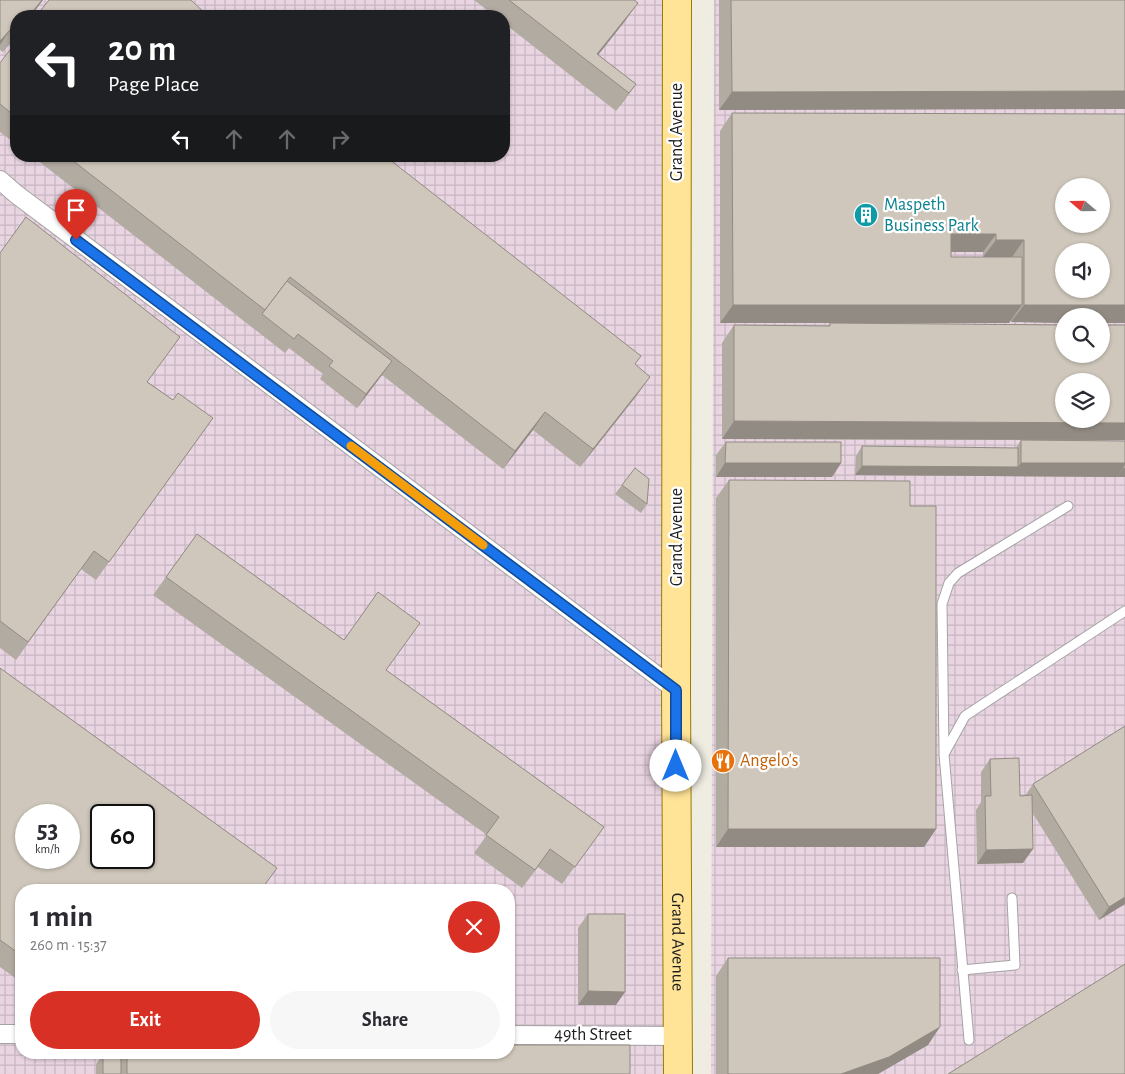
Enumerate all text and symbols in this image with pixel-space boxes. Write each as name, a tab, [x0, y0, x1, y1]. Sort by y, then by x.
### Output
icon: left	[25, 30, 90, 95]
text: 20 m	[108, 32, 176, 67]
text: Page Place	[108, 73, 199, 95]
street label: Grand Avenue	[668, 83, 686, 181]
icon: left	[167, 125, 195, 153]
icon: ahead	[220, 125, 248, 153]
icon: ahead	[273, 125, 301, 153]
icon: right	[326, 125, 354, 153]
north arrow	[1055, 178, 1110, 232]
map controls	[1055, 178, 1110, 428]
pin	[55, 189, 97, 240]
icon: arrive	[62, 196, 90, 224]
place label: Maspeth Business Park	[884, 196, 980, 235]
building icon: Maspeth Business Park	[853, 202, 879, 228]
button: sound	[1055, 243, 1110, 298]
button: search	[1055, 308, 1110, 363]
button: layers	[1055, 373, 1110, 428]
street label: Grand Avenue	[668, 488, 686, 586]
position arrow	[649, 739, 701, 791]
restaurant icon: Angelo's	[710, 748, 736, 774]
place label: Angelo's	[740, 752, 799, 770]
speed limit sign: 60	[90, 804, 155, 869]
text: 53	[37, 818, 58, 843]
text: km/h	[35, 843, 60, 855]
street label: Grand Avenue	[668, 893, 687, 991]
button: close	[448, 901, 500, 953]
text: 1 min	[30, 902, 93, 932]
text: 260 m · 15:37	[30, 937, 107, 953]
button: Exit	[30, 991, 260, 1049]
button: Share	[270, 991, 500, 1049]
street label: 49th Street	[554, 1026, 632, 1044]

